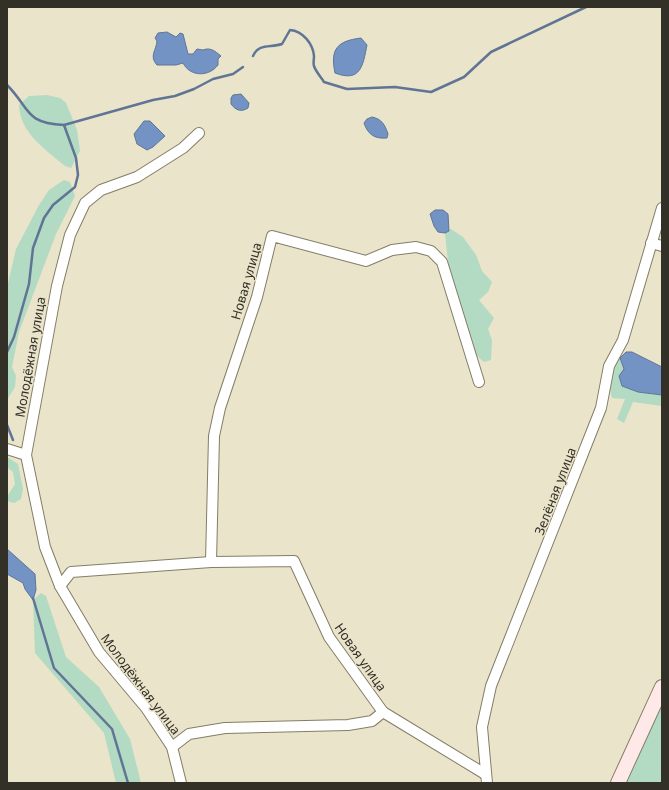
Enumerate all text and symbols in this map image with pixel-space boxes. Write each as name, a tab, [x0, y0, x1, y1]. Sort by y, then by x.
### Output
street label: Новая улица	[226, 240, 266, 322]
street label: Молодёжная улица	[11, 295, 49, 419]
street label: Зелёная улица	[530, 445, 580, 537]
street label: Новая улица	[331, 619, 391, 695]
street label: Молодёжная улица	[97, 630, 185, 738]

